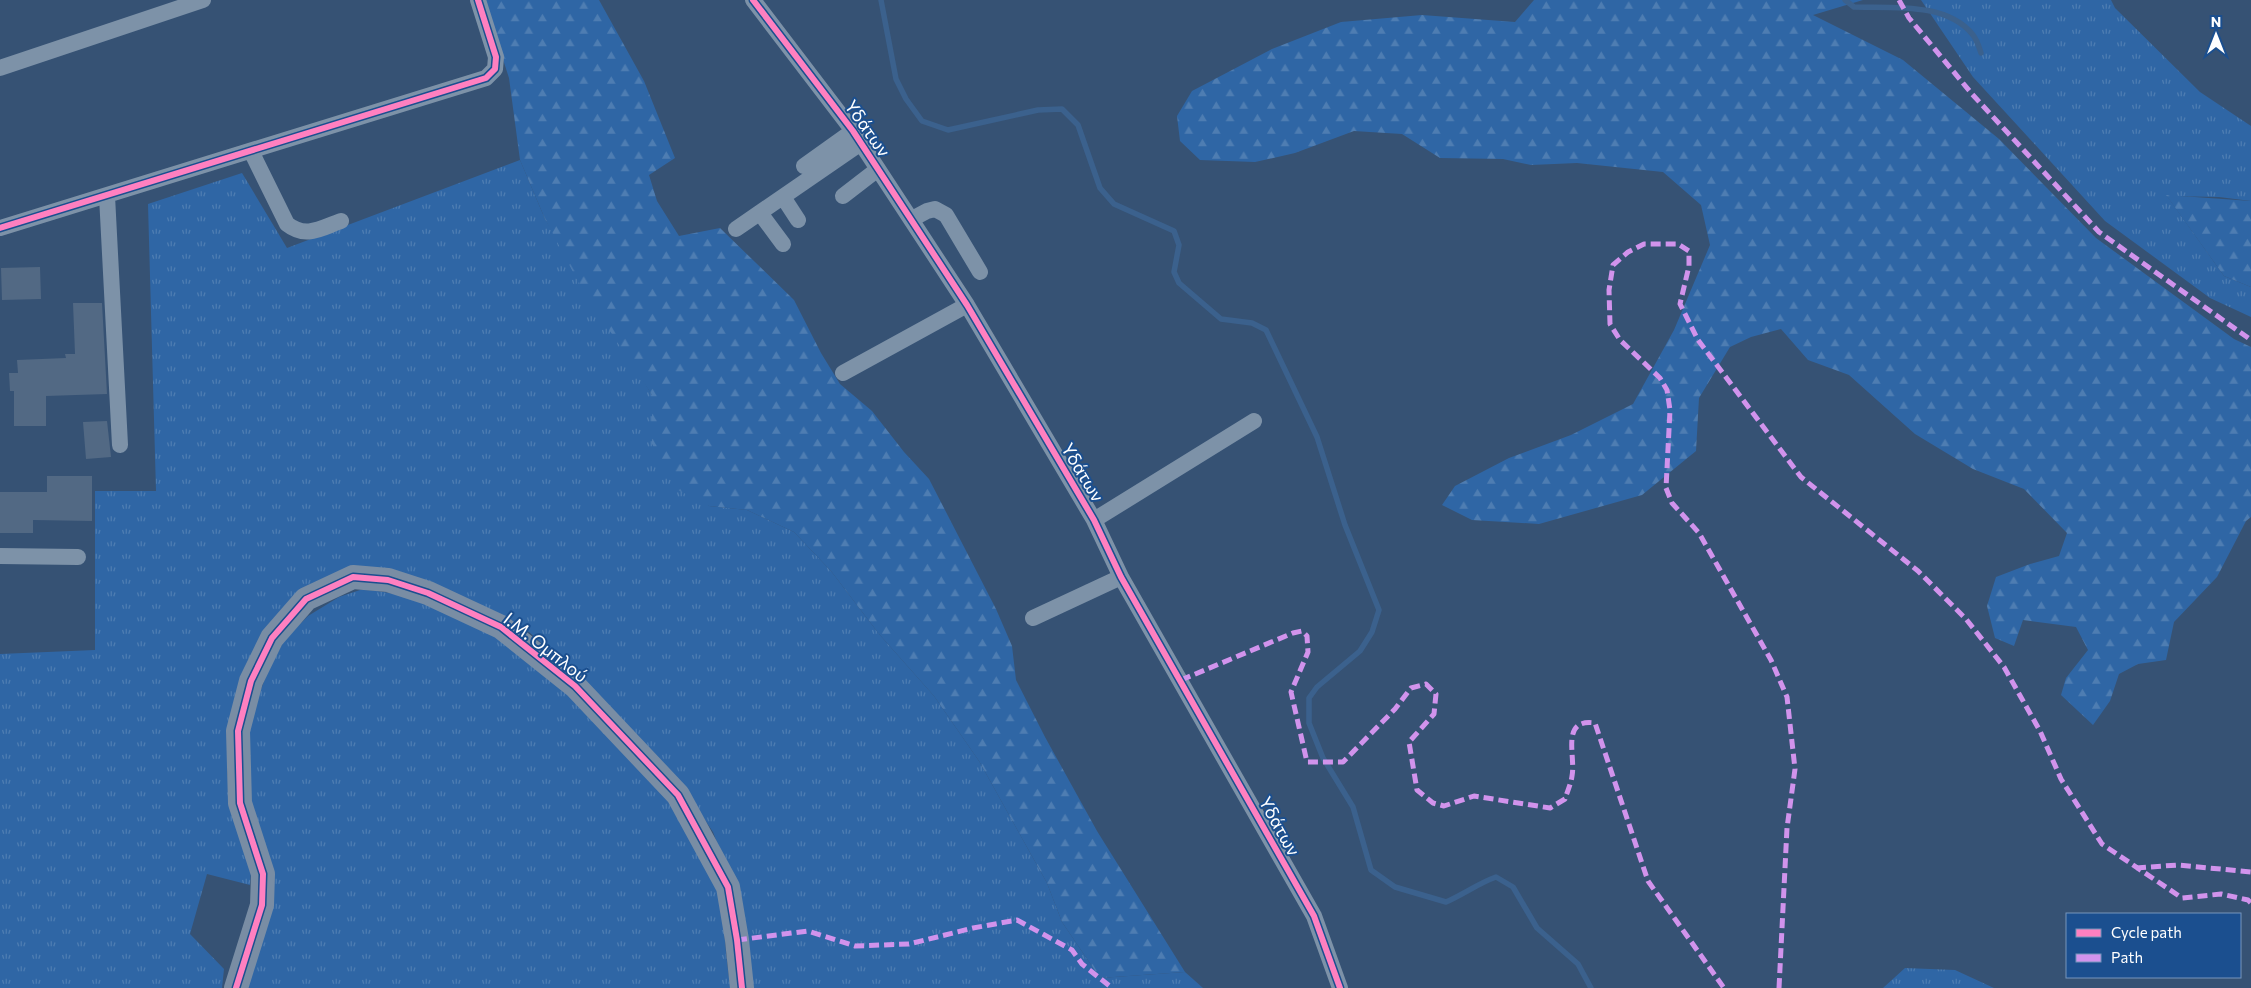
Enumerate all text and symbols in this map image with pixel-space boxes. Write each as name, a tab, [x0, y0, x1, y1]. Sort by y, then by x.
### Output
north arrow	[2191, 10, 2241, 60]
text: N	[2211, 13, 2221, 30]
street label: Υδάτων	[841, 95, 895, 161]
street label: Υδάτων	[1057, 439, 1109, 505]
street label: Ι.Μ. Ομπλού	[500, 607, 592, 687]
street label: Υδάτων	[1255, 793, 1305, 859]
legend	[2066, 913, 2241, 978]
text: Cycle path	[2111, 923, 2182, 941]
text: Path	[2111, 948, 2143, 966]

